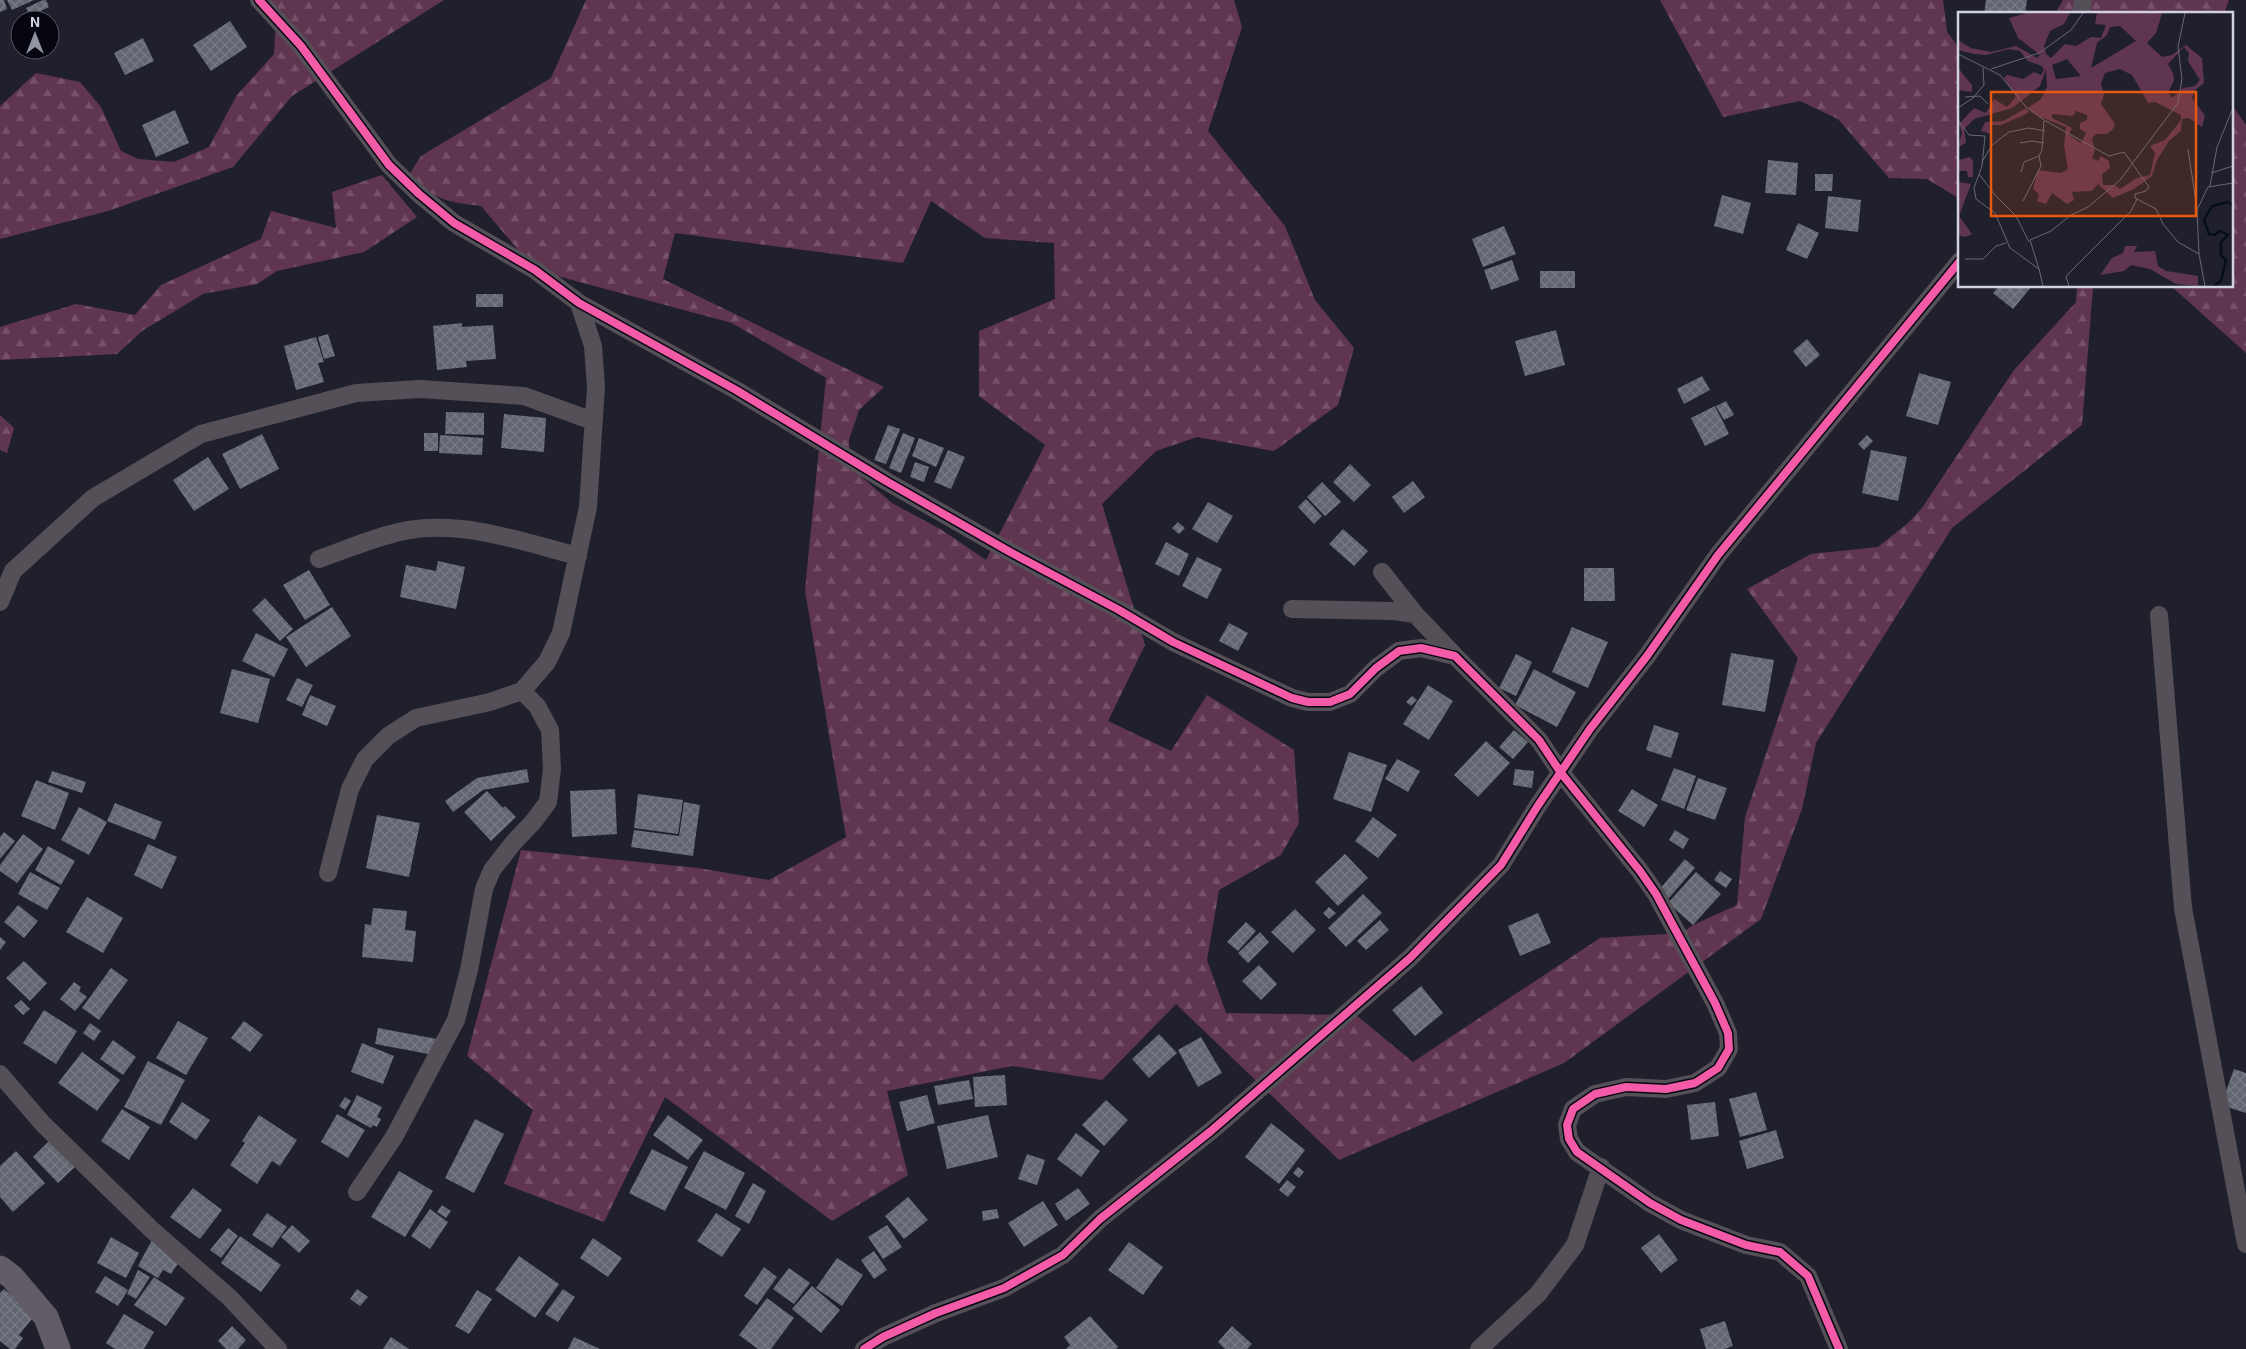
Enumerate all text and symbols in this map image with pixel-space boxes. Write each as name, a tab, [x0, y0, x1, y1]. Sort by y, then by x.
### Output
north arrow	[10, 10, 60, 60]
inset map	[1958, 12, 2234, 288]
text: N	[30, 13, 40, 30]

